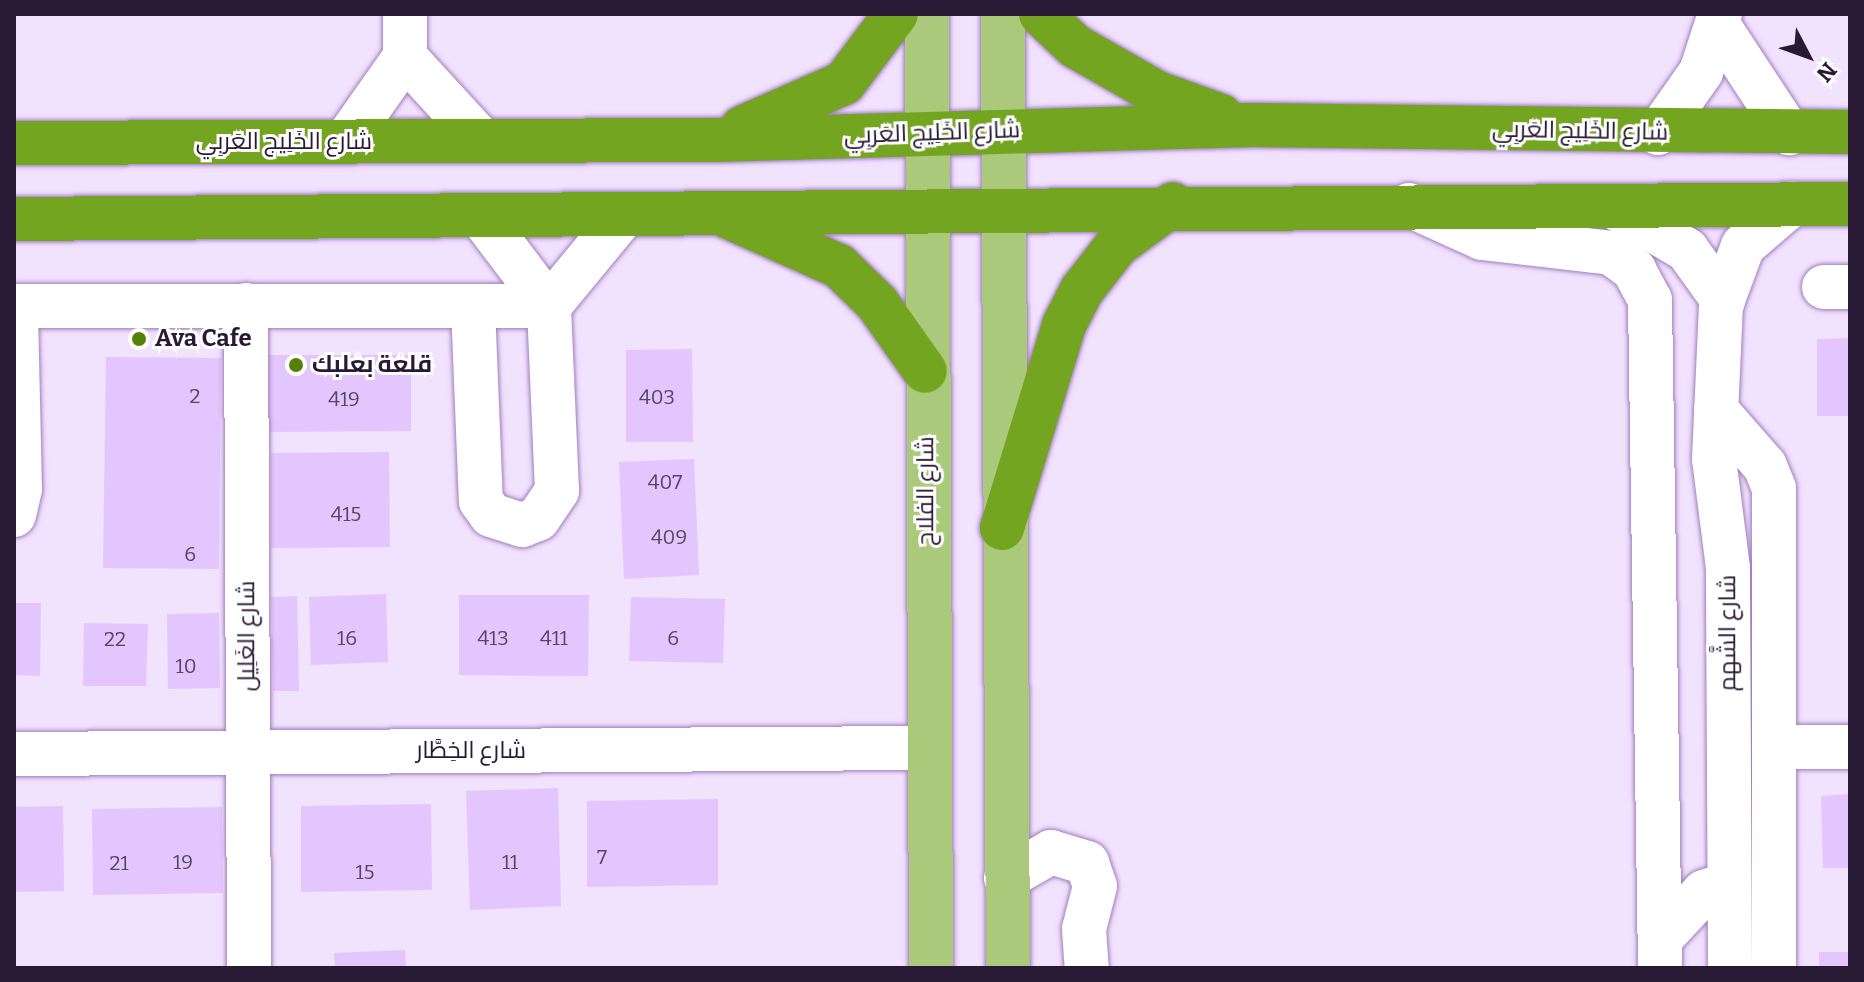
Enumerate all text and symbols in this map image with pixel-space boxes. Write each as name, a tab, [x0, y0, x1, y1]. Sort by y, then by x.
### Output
north arrow	[1768, 16, 1848, 96]
text: N	[1811, 57, 1842, 87]
street label: شارع الخَلِيج العَربِي	[1492, 115, 1668, 147]
street label: شارع الخَلِيج العَربِي	[843, 116, 1021, 150]
street label: شارع الخَلِيج العَربِي	[196, 128, 372, 156]
place label: Ava Cafe	[155, 325, 252, 353]
marker: Ava Cafe	[130, 330, 148, 348]
place label: قلعة بعلبك	[312, 351, 432, 379]
marker: قلعة بعلبك	[287, 356, 305, 374]
house number: 2	[190, 384, 200, 408]
house number: 403	[639, 385, 675, 409]
house number: 419	[328, 387, 360, 411]
street label: شارع الفلاح	[912, 436, 940, 546]
house number: 407	[648, 470, 682, 494]
house number: 415	[331, 502, 361, 526]
house number: 409	[651, 525, 687, 549]
house number: 6	[184, 542, 196, 566]
street label: شارع الشَّهم	[1714, 575, 1742, 691]
street label: شارع الغَلِيل	[233, 581, 261, 691]
house number: 16	[337, 626, 357, 650]
house number: 413	[477, 626, 509, 650]
house number: 411	[540, 626, 568, 650]
house number: 6	[667, 626, 679, 650]
house number: 22	[104, 627, 126, 651]
house number: 10	[176, 654, 196, 678]
street label: شارع الخِطَّار	[416, 737, 526, 765]
house number: 7	[597, 845, 607, 869]
house number: 19	[173, 850, 193, 874]
house number: 11	[502, 850, 518, 874]
house number: 21	[110, 851, 128, 875]
house number: 15	[356, 860, 374, 884]

